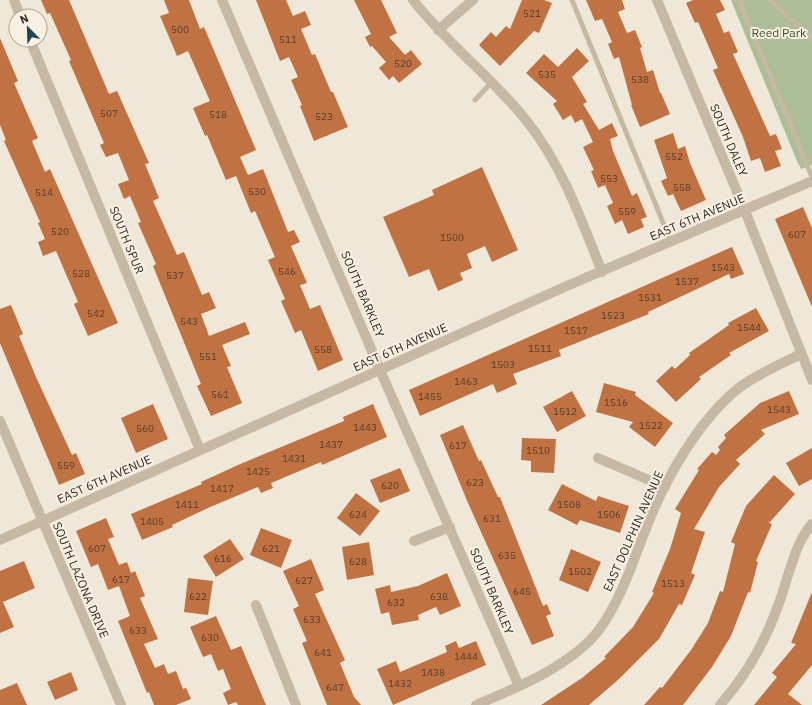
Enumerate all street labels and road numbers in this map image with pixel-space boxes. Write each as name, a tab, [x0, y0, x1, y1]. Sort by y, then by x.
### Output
street label: SOUTH DALEY	[707, 102, 751, 178]
street label: EAST 6TH AVENUE	[647, 190, 747, 244]
street label: SOUTH SPUR	[107, 204, 148, 276]
street label: SOUTH BARKLEY	[338, 249, 388, 339]
street label: EAST 6TH AVENUE	[350, 319, 450, 375]
street label: EAST 6TH AVENUE	[54, 451, 154, 507]
street label: EAST DOLPHIN AVENUE	[600, 468, 666, 594]
street label: SOUTH LAZONA DRIVE	[50, 520, 112, 640]
street label: SOUTH BARKLEY	[467, 546, 517, 636]

